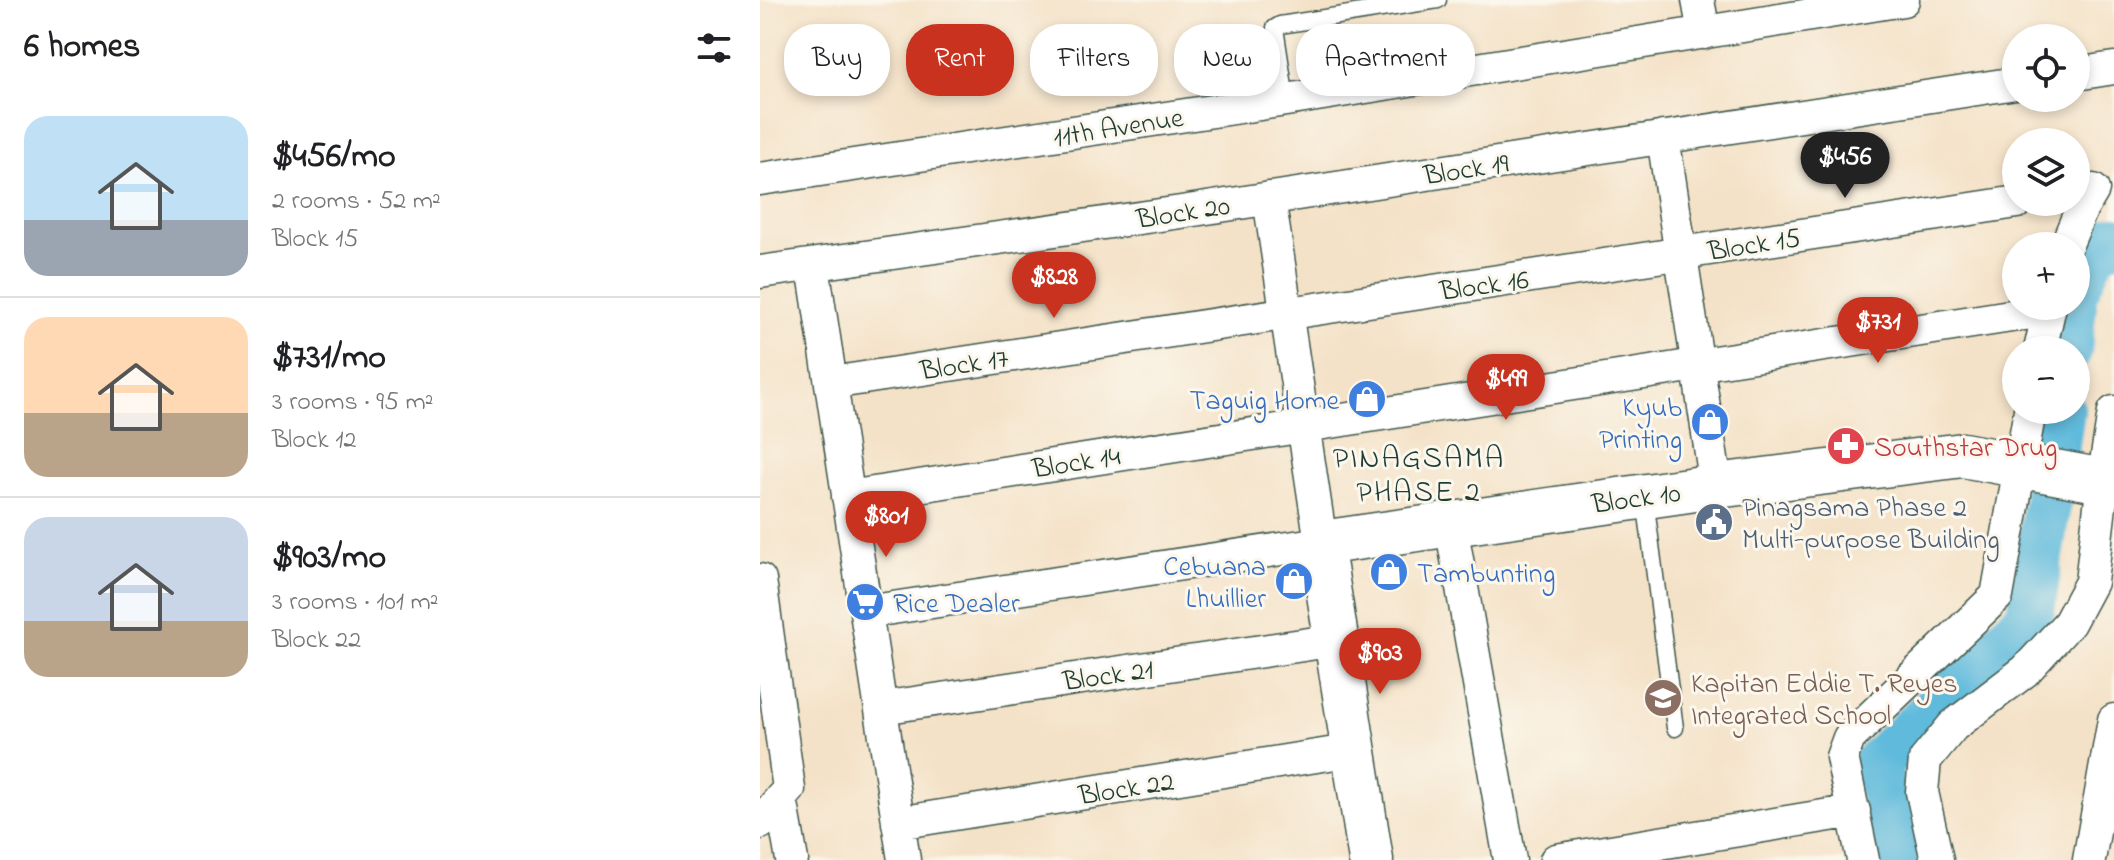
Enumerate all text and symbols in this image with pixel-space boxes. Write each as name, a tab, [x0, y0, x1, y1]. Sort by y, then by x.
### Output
text: 6 homes	[24, 23, 140, 73]
chip: Buy	[784, 24, 890, 96]
chip: Rent	[906, 24, 1014, 96]
chip: Filters	[1030, 24, 1158, 96]
chip: New	[1174, 24, 1280, 96]
chip: Apartment	[1296, 24, 1475, 96]
map controls	[2002, 24, 2090, 424]
button: locate	[2002, 24, 2090, 112]
icon: filters	[692, 26, 736, 70]
street label: 11th Avenue	[1051, 99, 1187, 160]
button: layers	[2002, 128, 2090, 216]
pin: $456	[1798, 132, 1892, 200]
text: $456/mo	[272, 133, 396, 183]
text: $456	[1819, 139, 1871, 177]
street label: Block 19	[1420, 144, 1513, 199]
icon: home	[88, 148, 184, 244]
text: 2 rooms · 52 m²	[272, 183, 441, 221]
street label: Block 20	[1133, 187, 1233, 242]
street label: Block 15	[1704, 219, 1804, 274]
text: Block 15	[272, 221, 358, 259]
button: +	[2002, 232, 2090, 320]
pin: $828	[1007, 252, 1101, 320]
text: $828	[1030, 259, 1078, 297]
street label: Block 16	[1436, 261, 1532, 314]
pin: $731	[1831, 297, 1925, 365]
text: $731	[1855, 304, 1901, 342]
text: $731/mo	[272, 334, 386, 384]
button: −	[2002, 336, 2090, 424]
street label: Block 17	[917, 339, 1012, 394]
icon: home	[88, 349, 184, 445]
pin: $499	[1459, 354, 1553, 422]
text: $499	[1485, 361, 1527, 399]
shop icon: Taguig Home	[1346, 378, 1388, 420]
place label: Taguig Home	[1190, 382, 1339, 423]
text: 3 rooms · 95 m²	[272, 384, 433, 422]
place label: Kyub Printing	[1599, 389, 1682, 462]
shop icon: Kyub Printing	[1689, 401, 1731, 443]
text: Block 12	[272, 422, 356, 460]
pharmacy icon: Southstar Drug	[1825, 425, 1867, 467]
place label: Southstar Drug	[1874, 429, 2057, 470]
street label: Block 14	[1029, 437, 1124, 492]
district label: PINAGSAMA PHASE 2	[1333, 438, 1505, 516]
street label: Block 10	[1589, 474, 1683, 527]
place label: Pinagsama Phase 2 Multi-purpose Building	[1742, 489, 2000, 562]
pin: $801	[839, 491, 933, 559]
text: $801	[864, 498, 908, 536]
public building icon: Pinagsama Phase 2 Multi-purpose Building	[1693, 501, 1735, 543]
text: $903/mo	[272, 534, 386, 584]
place label: Cebuana Lhuillier	[1163, 548, 1266, 621]
icon: home	[88, 549, 184, 645]
shop icon: Tambunting	[1368, 551, 1410, 593]
place label: Tambunting	[1417, 555, 1555, 596]
shop icon: Cebuana Lhuillier	[1273, 560, 1315, 602]
supermarket icon: Rice Dealer	[844, 581, 886, 623]
text: 3 rooms · 101 m²	[272, 584, 438, 622]
place label: Rice Dealer	[893, 585, 1020, 626]
text: Block 22	[272, 622, 361, 660]
pin: $903	[1333, 628, 1427, 696]
text: $903	[1357, 635, 1403, 673]
street label: Block 21	[1060, 651, 1156, 704]
place label: Kapitan Eddie T. Reyes Integrated School	[1691, 665, 1957, 738]
school or university icon: Kapitan Eddie T. Reyes Integrated School	[1642, 677, 1684, 719]
street label: Block 22	[1075, 763, 1177, 818]

